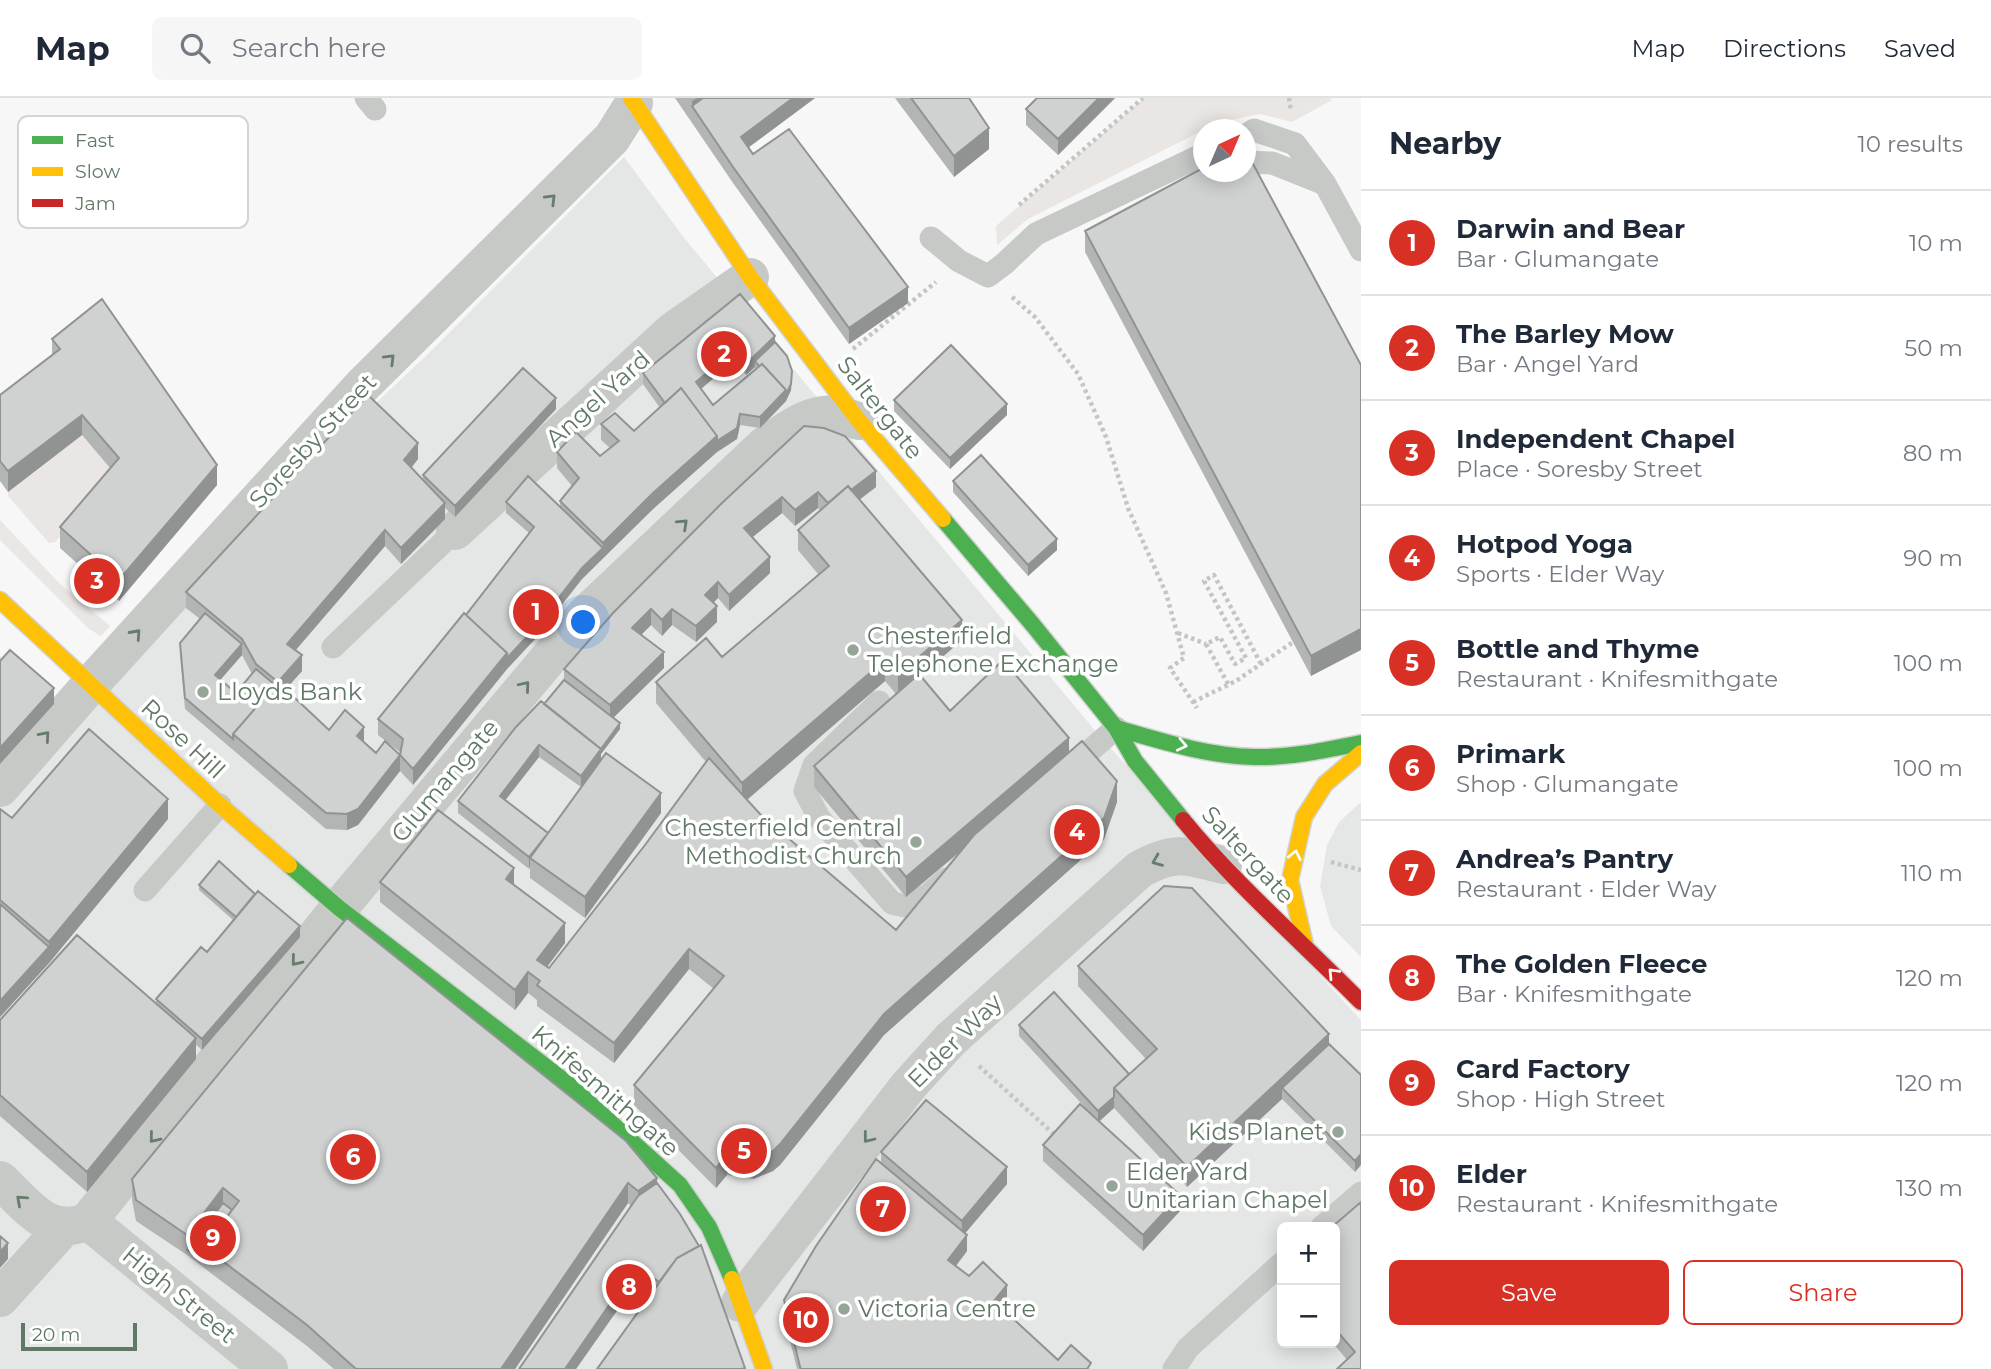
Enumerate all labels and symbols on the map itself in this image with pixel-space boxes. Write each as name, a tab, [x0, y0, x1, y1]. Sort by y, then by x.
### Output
legend	[18, 116, 248, 228]
north arrow	[1193, 119, 1256, 182]
text: Fast	[75, 129, 115, 152]
text: Slow	[75, 160, 120, 183]
text: Jam	[74, 192, 116, 215]
one-way arrow	[543, 194, 556, 207]
pin: 2	[701, 328, 747, 380]
street label: Angel Yard	[539, 344, 656, 453]
street label: Saltergate	[831, 350, 930, 465]
one-way arrow	[381, 354, 394, 367]
street label: Soresby Street	[243, 367, 382, 514]
one-way arrow	[675, 519, 688, 532]
pin: 3	[74, 555, 120, 607]
pin: 1	[513, 586, 559, 638]
your location	[566, 605, 600, 639]
place label: Chesterfield Telephone Exchange	[867, 621, 1118, 678]
one-way arrow	[128, 629, 140, 642]
marker: Chesterfield Telephone Exchange	[845, 642, 861, 658]
place label: Lloyds Bank	[217, 677, 363, 706]
one-way arrow	[517, 682, 529, 695]
marker: Lloyds Bank	[195, 684, 211, 700]
street label: Rose Hill	[136, 693, 231, 785]
street label: Glumangate	[385, 713, 504, 848]
one-way arrow	[37, 731, 49, 744]
one-way arrow	[1176, 736, 1188, 751]
street label: Saltergate	[1196, 800, 1301, 909]
pin: 4	[1054, 806, 1100, 858]
place label: Chesterfield Central Methodist Church	[664, 813, 902, 870]
marker: Chesterfield Central Methodist Church	[908, 834, 924, 850]
one-way arrow	[1286, 849, 1301, 861]
one-way arrow	[1152, 853, 1164, 867]
one-way arrow	[292, 953, 305, 965]
one-way arrow	[1329, 969, 1342, 982]
street label: Elder Way	[902, 988, 1008, 1094]
street label: Knifesmithgate	[526, 1019, 685, 1162]
place label: Kids Planet	[1188, 1117, 1324, 1146]
marker: Kids Planet	[1330, 1124, 1346, 1140]
pin: 5	[721, 1125, 767, 1177]
one-way arrow	[150, 1130, 162, 1143]
one-way arrow	[864, 1130, 877, 1142]
pin: 6	[330, 1131, 376, 1183]
place label: Elder Yard Unitarian Chapel	[1126, 1157, 1328, 1214]
marker: Elder Yard Unitarian Chapel	[1104, 1178, 1120, 1194]
pin: 7	[860, 1183, 906, 1235]
one-way arrow	[16, 1195, 29, 1208]
pin: 9	[190, 1212, 236, 1264]
street label: High Street	[117, 1240, 242, 1349]
pin: 8	[606, 1261, 652, 1313]
pin: 10	[783, 1294, 829, 1346]
place label: Victoria Centre	[858, 1294, 1036, 1323]
marker: Victoria Centre	[836, 1301, 852, 1317]
scale bar	[21, 1320, 136, 1352]

